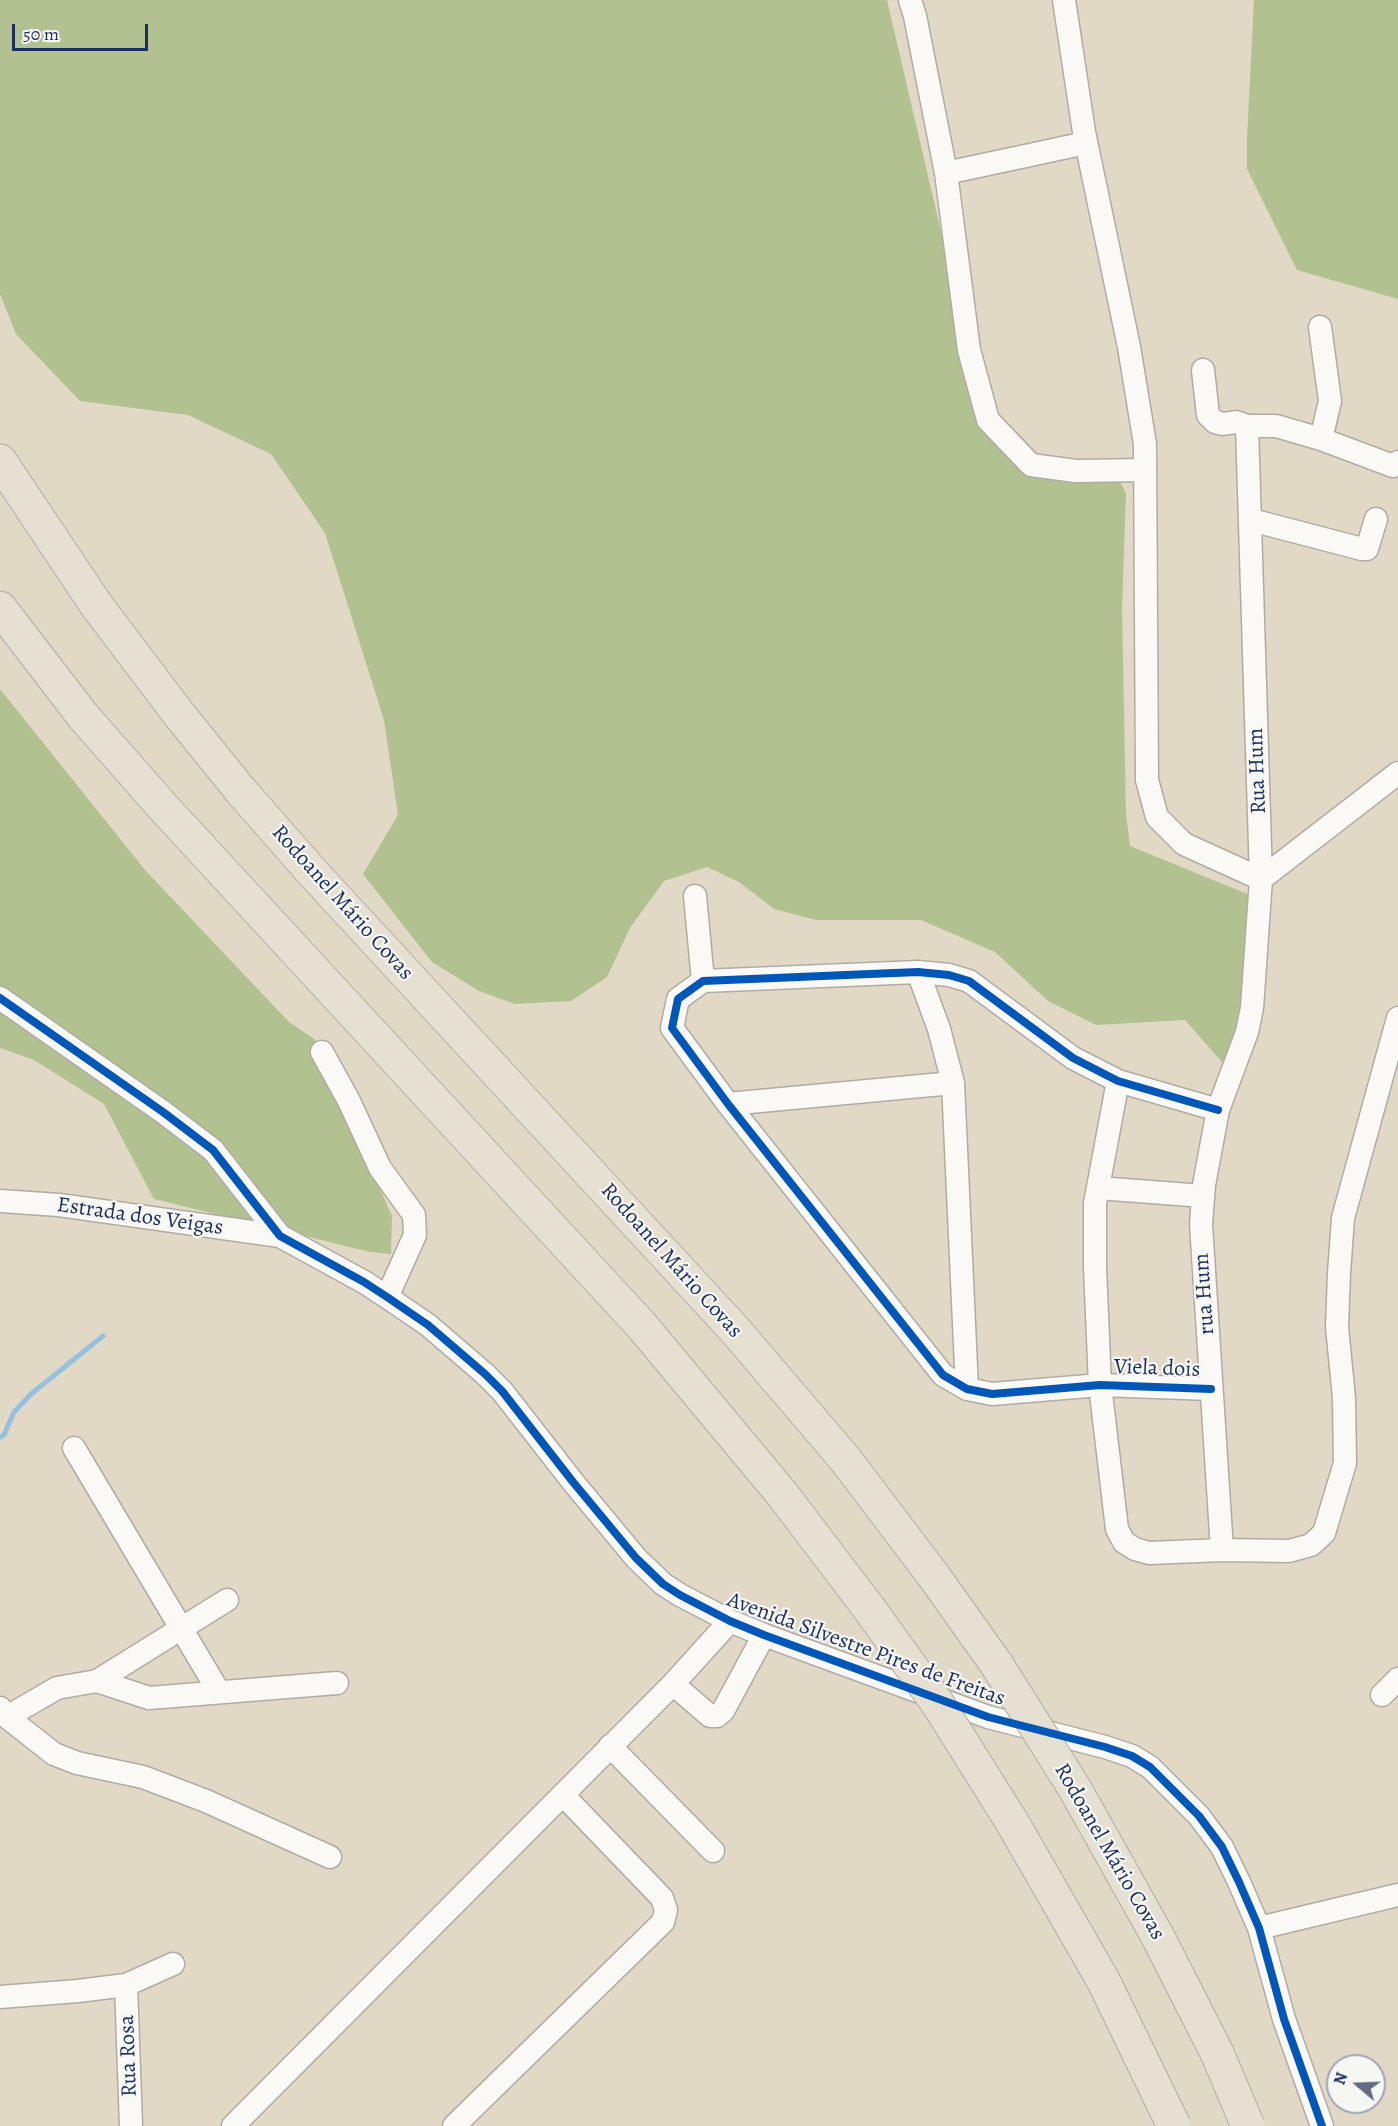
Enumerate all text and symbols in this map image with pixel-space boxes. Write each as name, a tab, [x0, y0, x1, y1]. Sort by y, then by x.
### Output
scale bar	[15, 12, 152, 50]
text: 50 m	[23, 22, 59, 46]
street label: Rua Hum	[1243, 728, 1273, 814]
street label: Rodoanel Mário Covas	[265, 820, 419, 986]
street label: Rodoanel Mário Covas	[594, 1178, 748, 1344]
street label: Estrada dos Veigas	[55, 1192, 225, 1242]
street label: rua Hum	[1189, 1252, 1221, 1336]
street label: Viela dois	[1113, 1354, 1201, 1384]
street label: Avenida Silvestre Pires de Freitas	[723, 1587, 1009, 1713]
street label: Rodoanel Mário Covas	[1048, 1759, 1170, 1945]
street label: Rua Rosa	[114, 2015, 144, 2097]
north arrow	[1326, 2054, 1386, 2114]
text: N	[1329, 2070, 1353, 2088]

